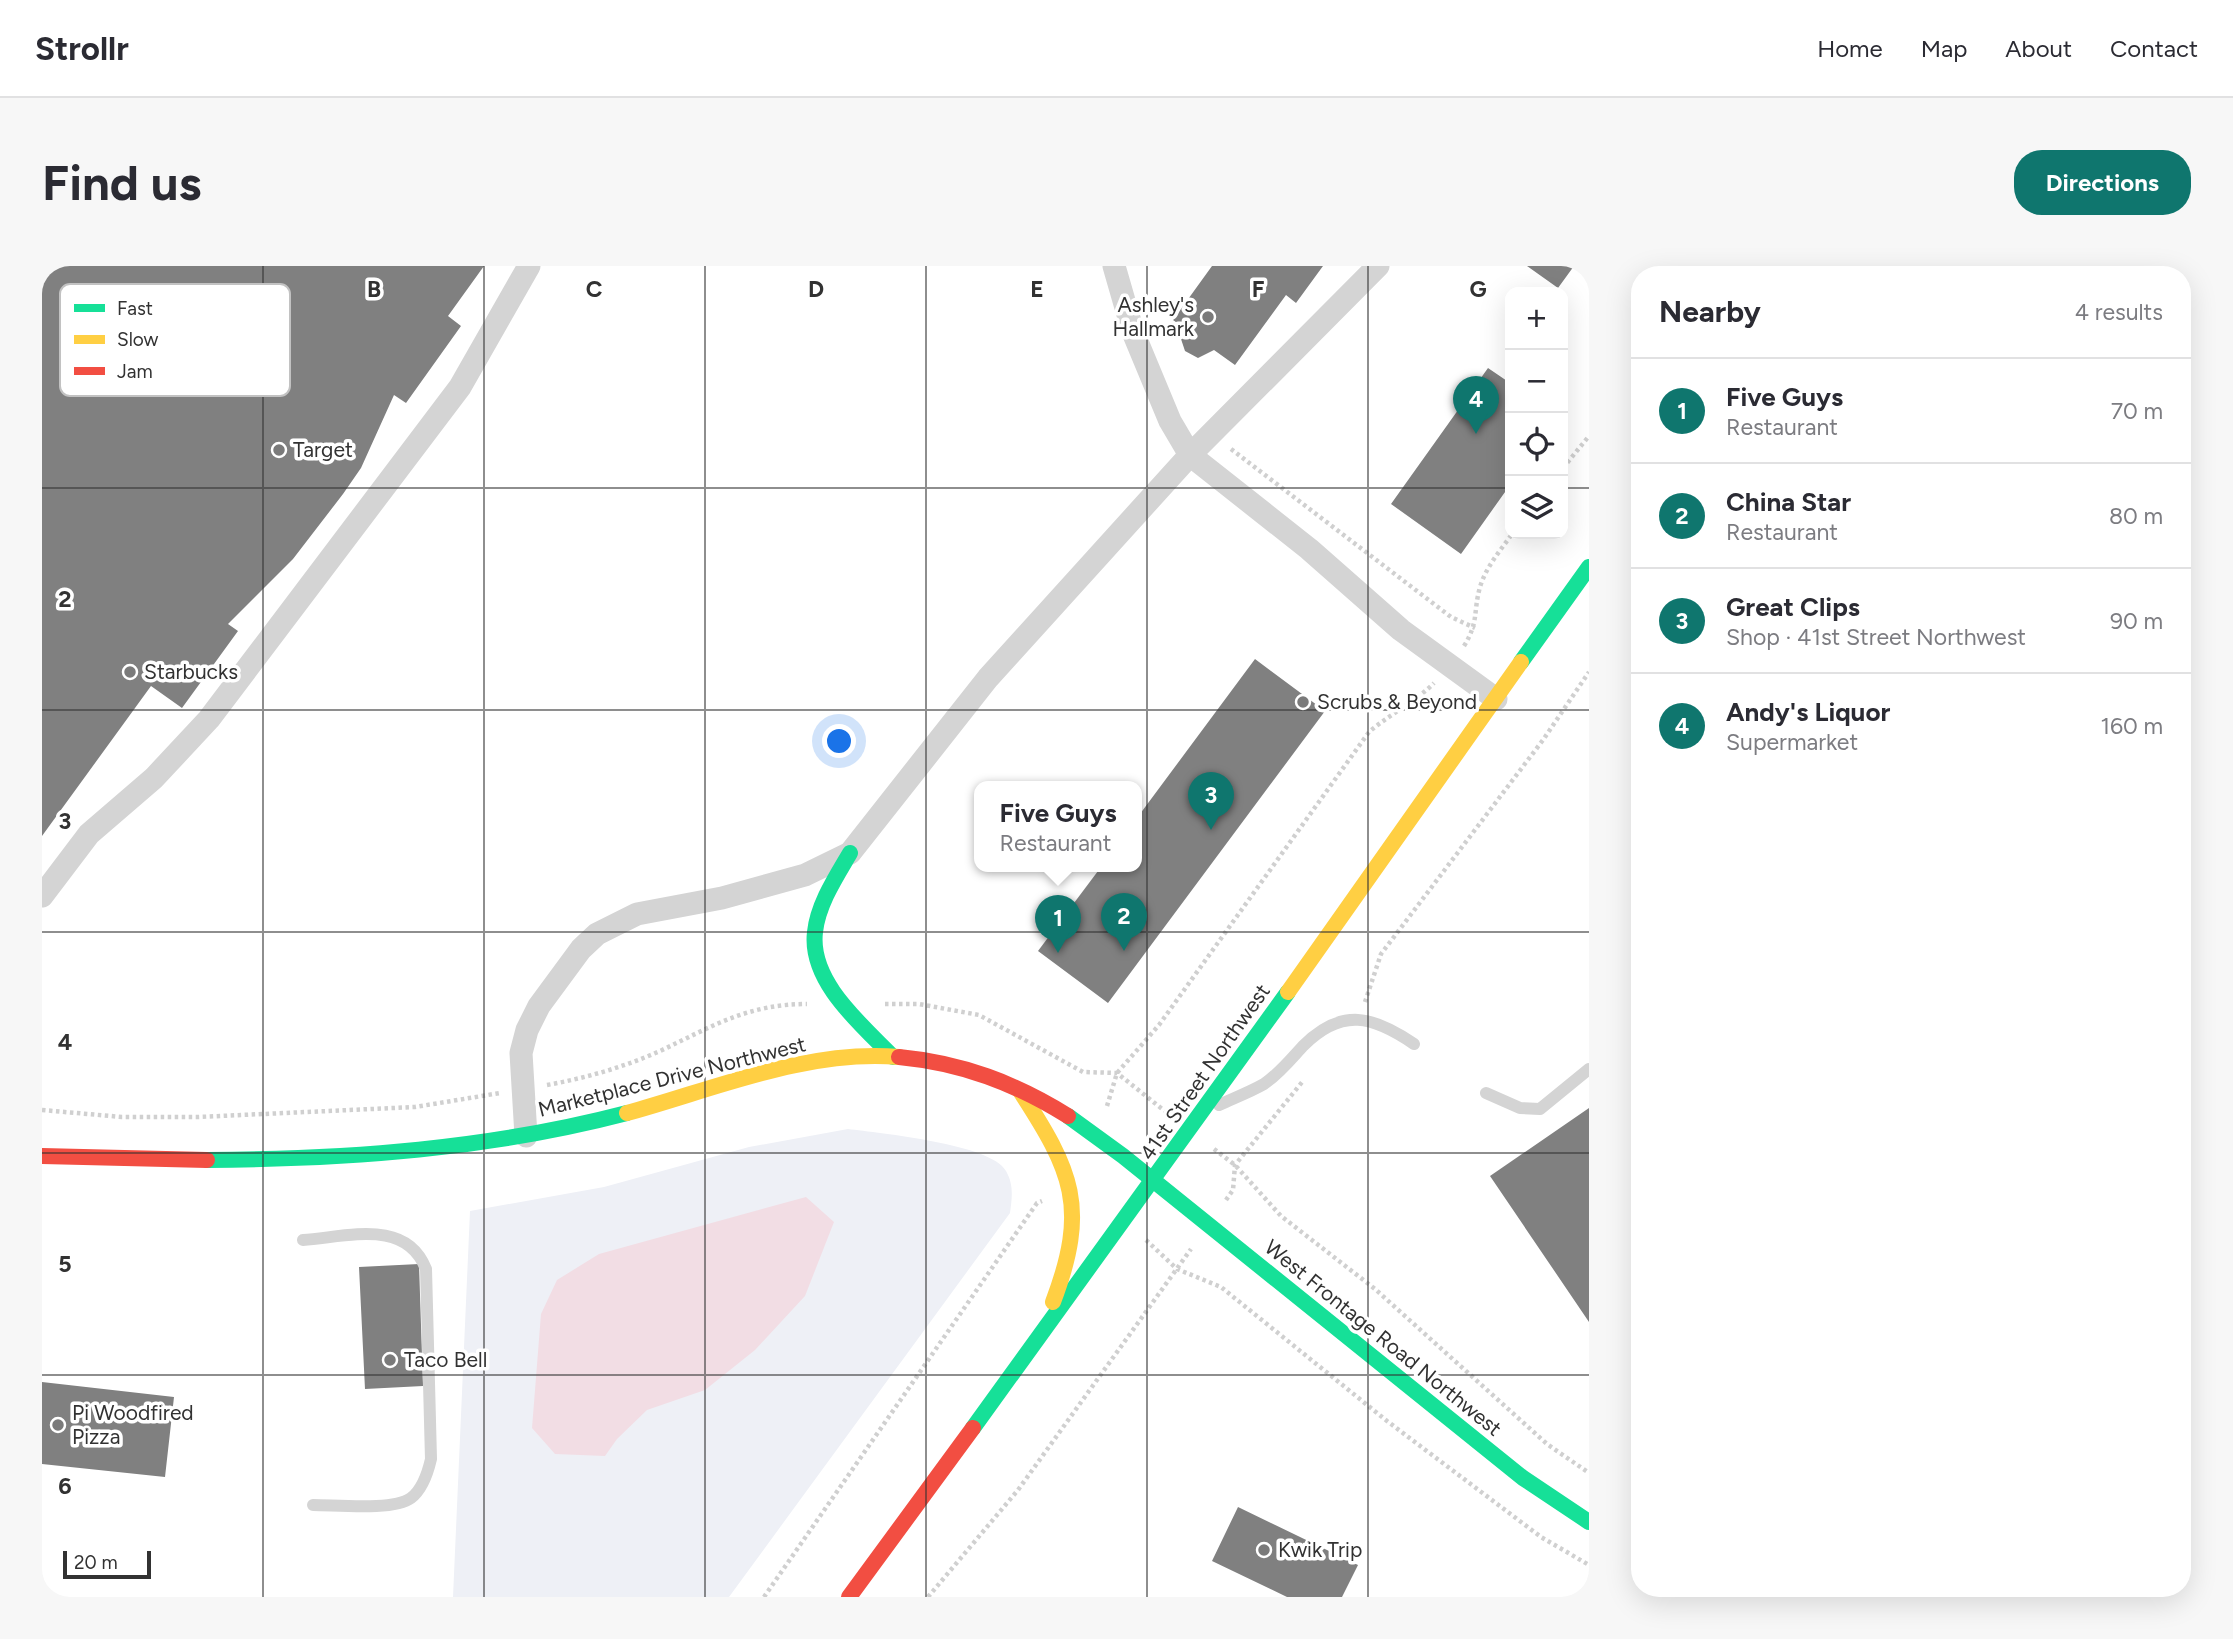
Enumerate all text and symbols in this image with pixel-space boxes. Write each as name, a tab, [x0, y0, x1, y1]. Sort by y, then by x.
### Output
text: Strollr	[35, 29, 129, 68]
text: Home	[1817, 34, 1883, 63]
text: Map	[1921, 34, 1967, 63]
text: About	[2005, 34, 2072, 63]
text: Contact	[2110, 34, 2198, 63]
button: Directions	[2014, 150, 2191, 215]
text: Find us	[42, 153, 201, 212]
text: B	[367, 275, 381, 303]
text: C	[586, 275, 603, 303]
text: D	[808, 275, 824, 303]
text: E	[1030, 275, 1044, 303]
text: F	[1252, 275, 1265, 303]
text: G	[1469, 275, 1487, 303]
legend	[60, 284, 290, 396]
map controls	[1505, 287, 1568, 539]
button: +	[1505, 287, 1568, 350]
place label: Ashley's Hallmark	[1112, 292, 1195, 341]
text: Nearby	[1659, 293, 1761, 330]
text: Fast	[117, 297, 153, 320]
text: 4 results	[2075, 298, 2163, 326]
marker: Ashley's Hallmark	[1200, 309, 1216, 325]
text: Slow	[117, 328, 159, 351]
button: −	[1505, 350, 1568, 413]
text: Jam	[117, 360, 153, 383]
pin: 4	[1453, 376, 1499, 434]
text: Five Guys	[1726, 381, 1843, 413]
text: 1	[1677, 397, 1687, 425]
text: 70 m	[2111, 397, 2163, 425]
button: locate	[1505, 413, 1568, 476]
text: Restaurant	[1726, 413, 1838, 441]
place label: Target	[293, 437, 353, 462]
marker: Target	[271, 442, 287, 458]
button: layers	[1505, 476, 1568, 539]
text: China Star	[1726, 486, 1851, 518]
text: 2	[1675, 502, 1689, 530]
text: 80 m	[2109, 502, 2163, 530]
text: Restaurant	[1726, 518, 1838, 546]
text: 2	[58, 585, 72, 613]
text: Great Clips	[1726, 591, 1860, 623]
text: 3	[1676, 607, 1688, 635]
text: 90 m	[2110, 607, 2163, 635]
text: Shop · 41st Street Northwest	[1726, 623, 2026, 651]
place label: Starbucks	[144, 659, 238, 684]
marker: Starbucks	[122, 664, 138, 680]
place label: Scrubs & Beyond	[1317, 689, 1477, 714]
marker: Scrubs & Beyond	[1295, 694, 1311, 710]
text: Andy's Liquor	[1726, 696, 1890, 728]
text: 4	[1675, 712, 1689, 740]
text: 160 m	[2100, 712, 2163, 740]
your location	[822, 724, 856, 758]
text: Supermarket	[1726, 728, 1858, 756]
pin: 3	[1188, 772, 1234, 830]
popup	[974, 781, 1142, 872]
text: Five Guys	[999, 797, 1117, 829]
text: 3	[59, 807, 71, 835]
text: Restaurant	[999, 829, 1111, 857]
pin: 2	[1101, 893, 1147, 951]
pin: 1	[1035, 895, 1081, 953]
street label: 41st Street Northwest	[1134, 979, 1275, 1165]
text: 4	[58, 1028, 72, 1056]
street label: Marketplace Drive Northwest	[535, 1031, 808, 1122]
street label: West Frontage Road Northwest	[1260, 1234, 1507, 1441]
text: 5	[58, 1250, 72, 1278]
place label: Taco Bell	[404, 1347, 487, 1372]
marker: Taco Bell	[382, 1352, 398, 1368]
place label: Pi Woodfired Pizza	[72, 1400, 194, 1449]
marker: Pi Woodfired Pizza	[50, 1417, 66, 1433]
text: 6	[58, 1472, 72, 1500]
place label: Kwik Trip	[1278, 1537, 1362, 1562]
marker: Kwik Trip	[1256, 1542, 1272, 1558]
scale bar	[63, 1548, 150, 1580]
text: 20 m	[74, 1551, 118, 1574]

